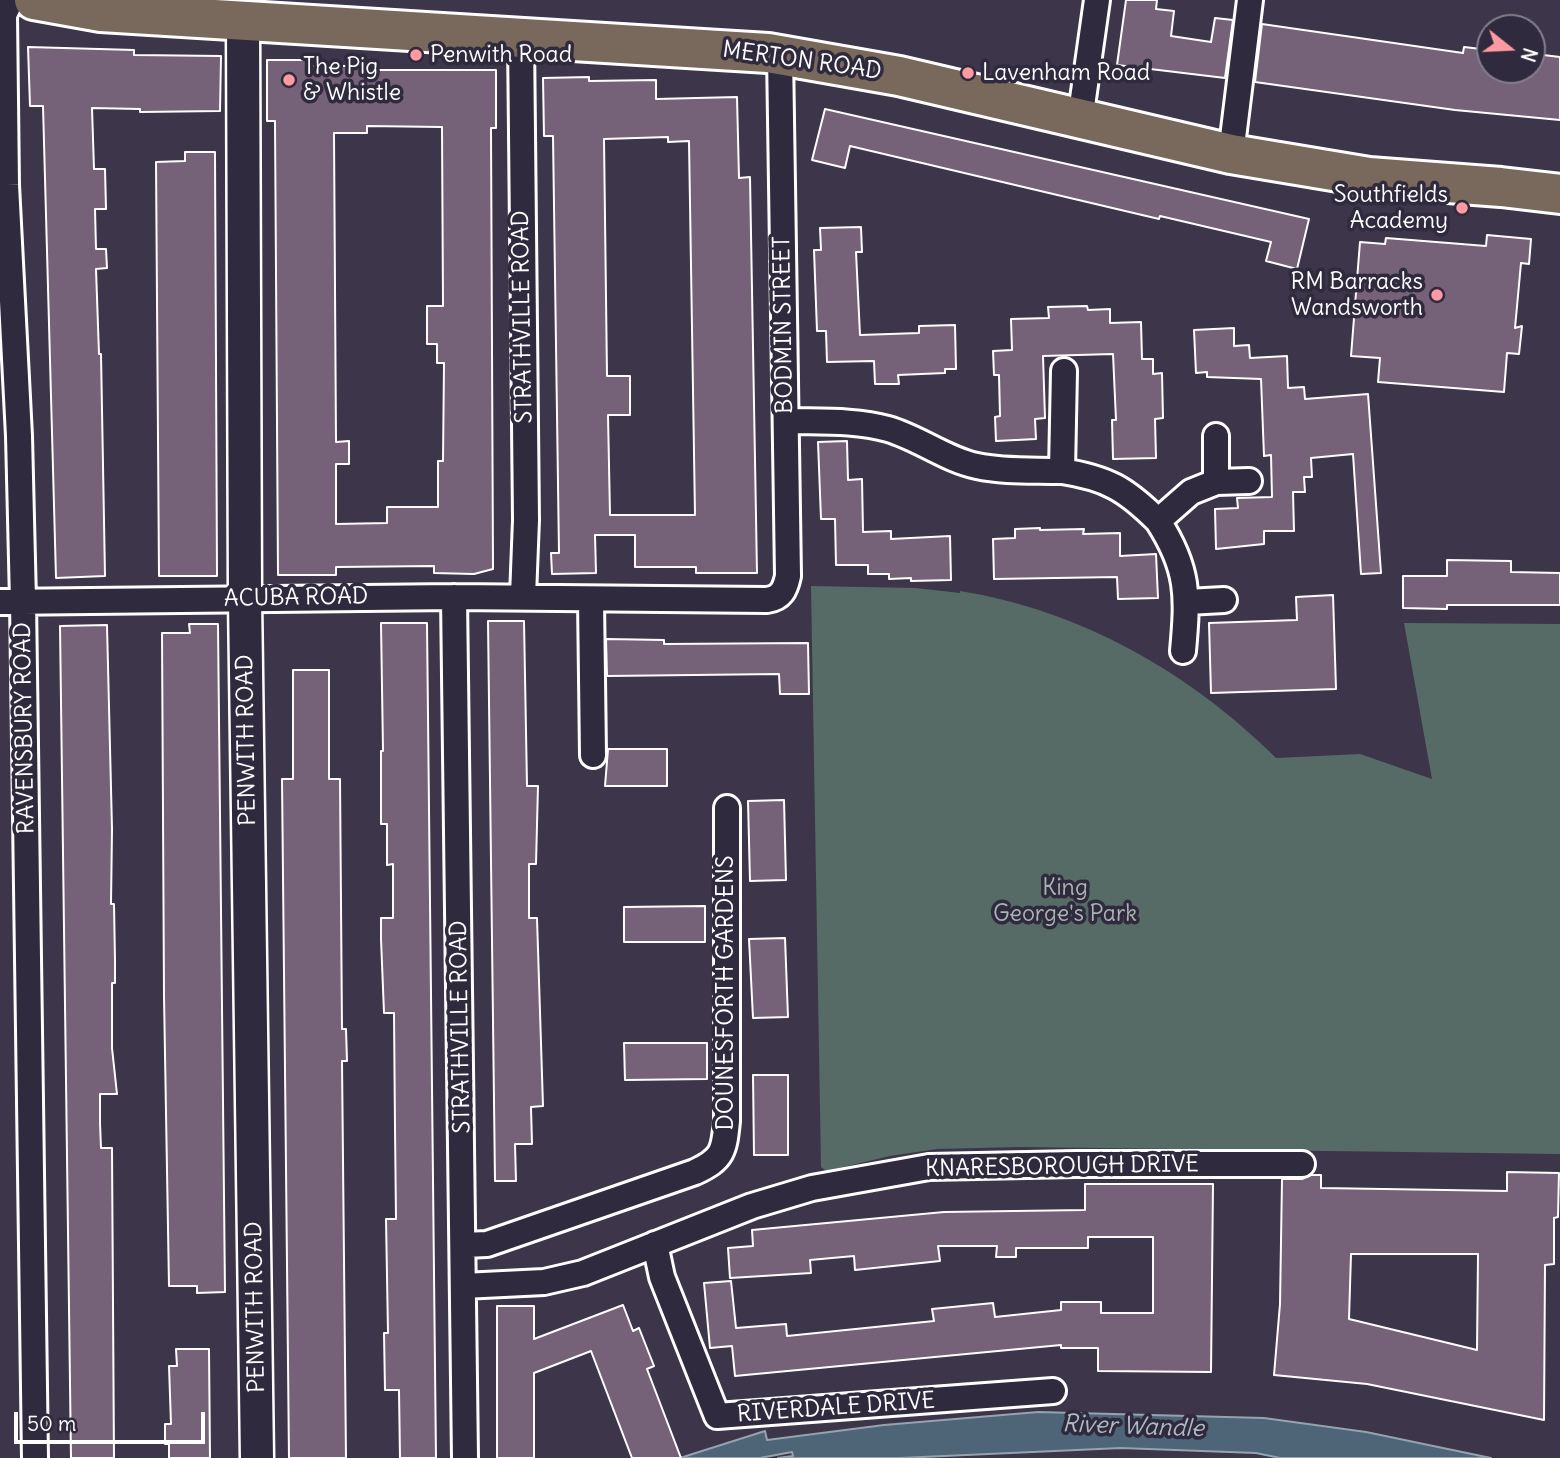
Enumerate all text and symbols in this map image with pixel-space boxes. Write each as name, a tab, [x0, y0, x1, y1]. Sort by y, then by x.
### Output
north arrow	[1476, 14, 1546, 84]
street label: MERTON ROAD	[721, 36, 883, 86]
place label: Penwith Road	[430, 41, 572, 69]
text: N	[1516, 45, 1543, 65]
marker: Penwith Road	[408, 47, 424, 63]
place label: The Pig & Whistle	[303, 53, 401, 107]
place label: Lavenham Road	[982, 59, 1150, 87]
marker: Lavenham Road	[960, 65, 976, 81]
marker: The Pig & Whistle	[281, 72, 297, 88]
place label: Southfields Academy	[1334, 181, 1448, 235]
marker: Southfields Academy	[1454, 200, 1470, 216]
street label: STRATHVILLE ROAD	[507, 210, 539, 424]
street label: BODMIN STREET	[769, 236, 799, 414]
place label: RM Barracks Wandsworth	[1291, 268, 1423, 322]
marker: RM Barracks Wandsworth	[1429, 287, 1445, 303]
street label: ACUBA ROAD	[224, 583, 368, 613]
street label: RAVENSBURY ROAD	[9, 622, 41, 834]
street label: PENWITH ROAD	[232, 654, 262, 826]
street label: DOUNESFORTH GARDENS	[712, 855, 740, 1131]
park label: King George's Park	[993, 874, 1137, 928]
street label: STRATHVILLE ROAD	[445, 920, 477, 1134]
street label: KNARESBOROUGH DRIVE	[925, 1151, 1199, 1183]
street label: PENWITH ROAD	[241, 1221, 271, 1393]
street label: RIVERDALE DRIVE	[736, 1387, 936, 1429]
scale bar	[18, 1398, 208, 1442]
text: 50 m	[27, 1410, 76, 1437]
water label: River Wandle	[1062, 1410, 1204, 1444]

